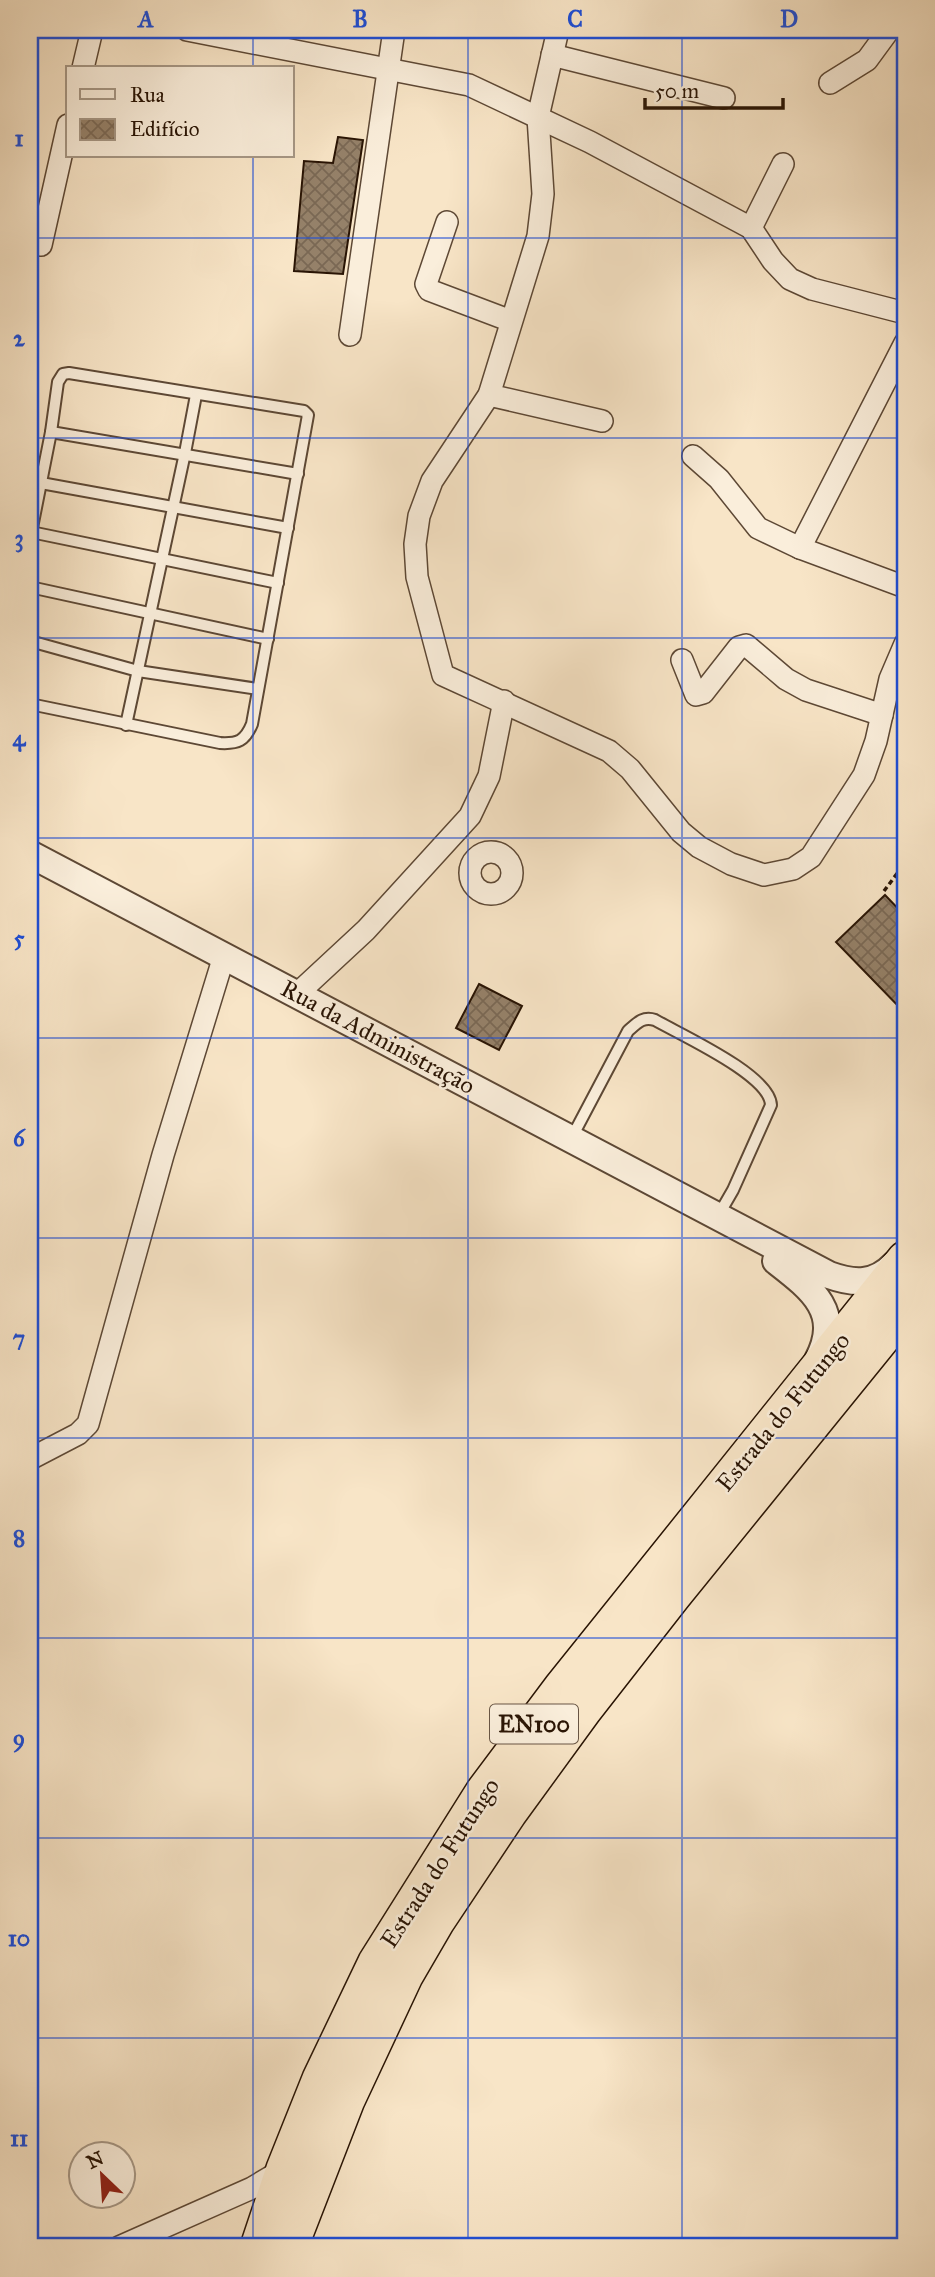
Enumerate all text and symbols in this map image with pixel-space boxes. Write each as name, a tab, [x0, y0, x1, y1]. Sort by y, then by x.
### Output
text: A	[136, 5, 154, 33]
text: B	[352, 5, 368, 33]
text: C	[567, 5, 583, 33]
text: D	[780, 5, 798, 33]
legend	[66, 66, 294, 158]
scale bar	[645, 66, 783, 110]
text: 50 m	[655, 78, 700, 104]
text: Rua	[130, 82, 165, 108]
text: Edifício	[130, 116, 200, 142]
text: 1	[14, 124, 24, 152]
text: 2	[13, 324, 25, 352]
text: 3	[14, 524, 24, 553]
text: 4	[13, 724, 27, 752]
text: 5	[14, 924, 25, 952]
street label: Rua da Administração	[276, 973, 480, 1101]
text: 6	[13, 1124, 26, 1152]
text: 7	[13, 1324, 25, 1352]
street label: Estrada do Futungo	[710, 1326, 856, 1498]
text: 8	[13, 1524, 25, 1552]
road number: EN100	[490, 1704, 578, 1744]
text: 9	[13, 1724, 25, 1753]
street label: Estrada do Futungo	[374, 1772, 506, 1954]
text: 10	[8, 1924, 30, 1952]
text: 11	[10, 2124, 28, 2152]
north arrow	[66, 2140, 136, 2210]
text: N	[83, 2146, 107, 2174]

